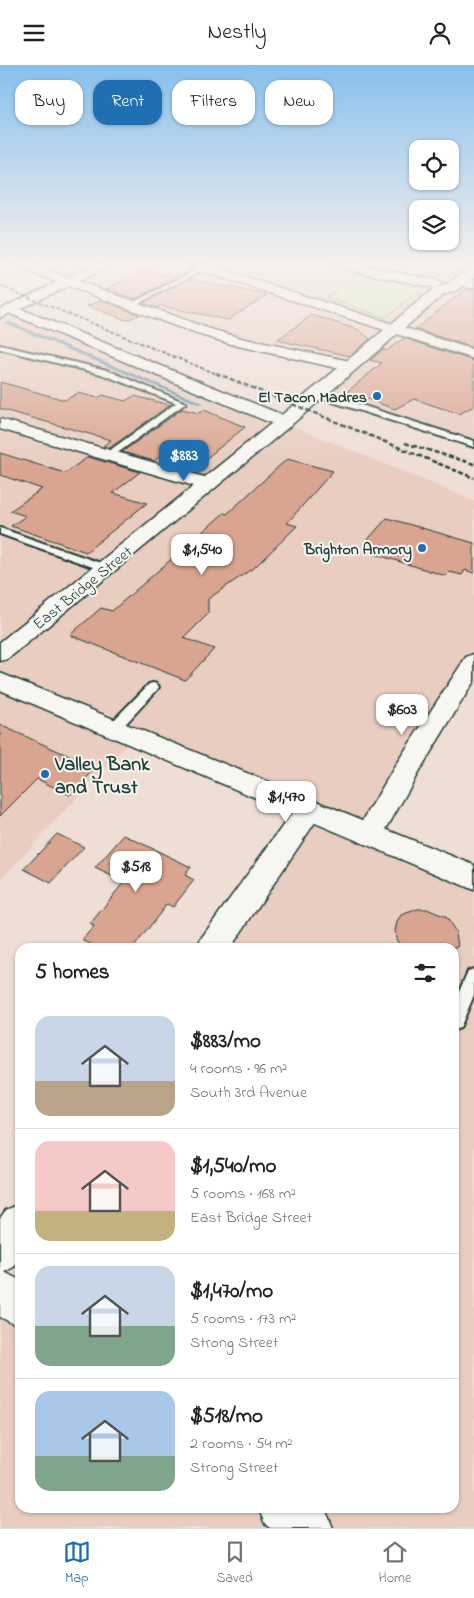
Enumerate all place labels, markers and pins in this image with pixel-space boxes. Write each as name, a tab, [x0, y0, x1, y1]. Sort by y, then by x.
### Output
place label: El Tacon Madres	[258, 386, 367, 410]
marker: El Tacon Madres	[371, 390, 383, 402]
pin: $883	[154, 439, 214, 482]
pin: $1,540	[161, 533, 243, 576]
place label: Brighton Armory	[303, 538, 412, 563]
marker: Brighton Armory	[416, 542, 428, 554]
pin: $603	[372, 693, 432, 736]
place label: Valley Bank and Trust	[54, 751, 151, 803]
marker: Valley Bank and Trust	[39, 768, 51, 780]
pin: $1,470	[245, 781, 327, 823]
pin: $518	[106, 851, 166, 893]

